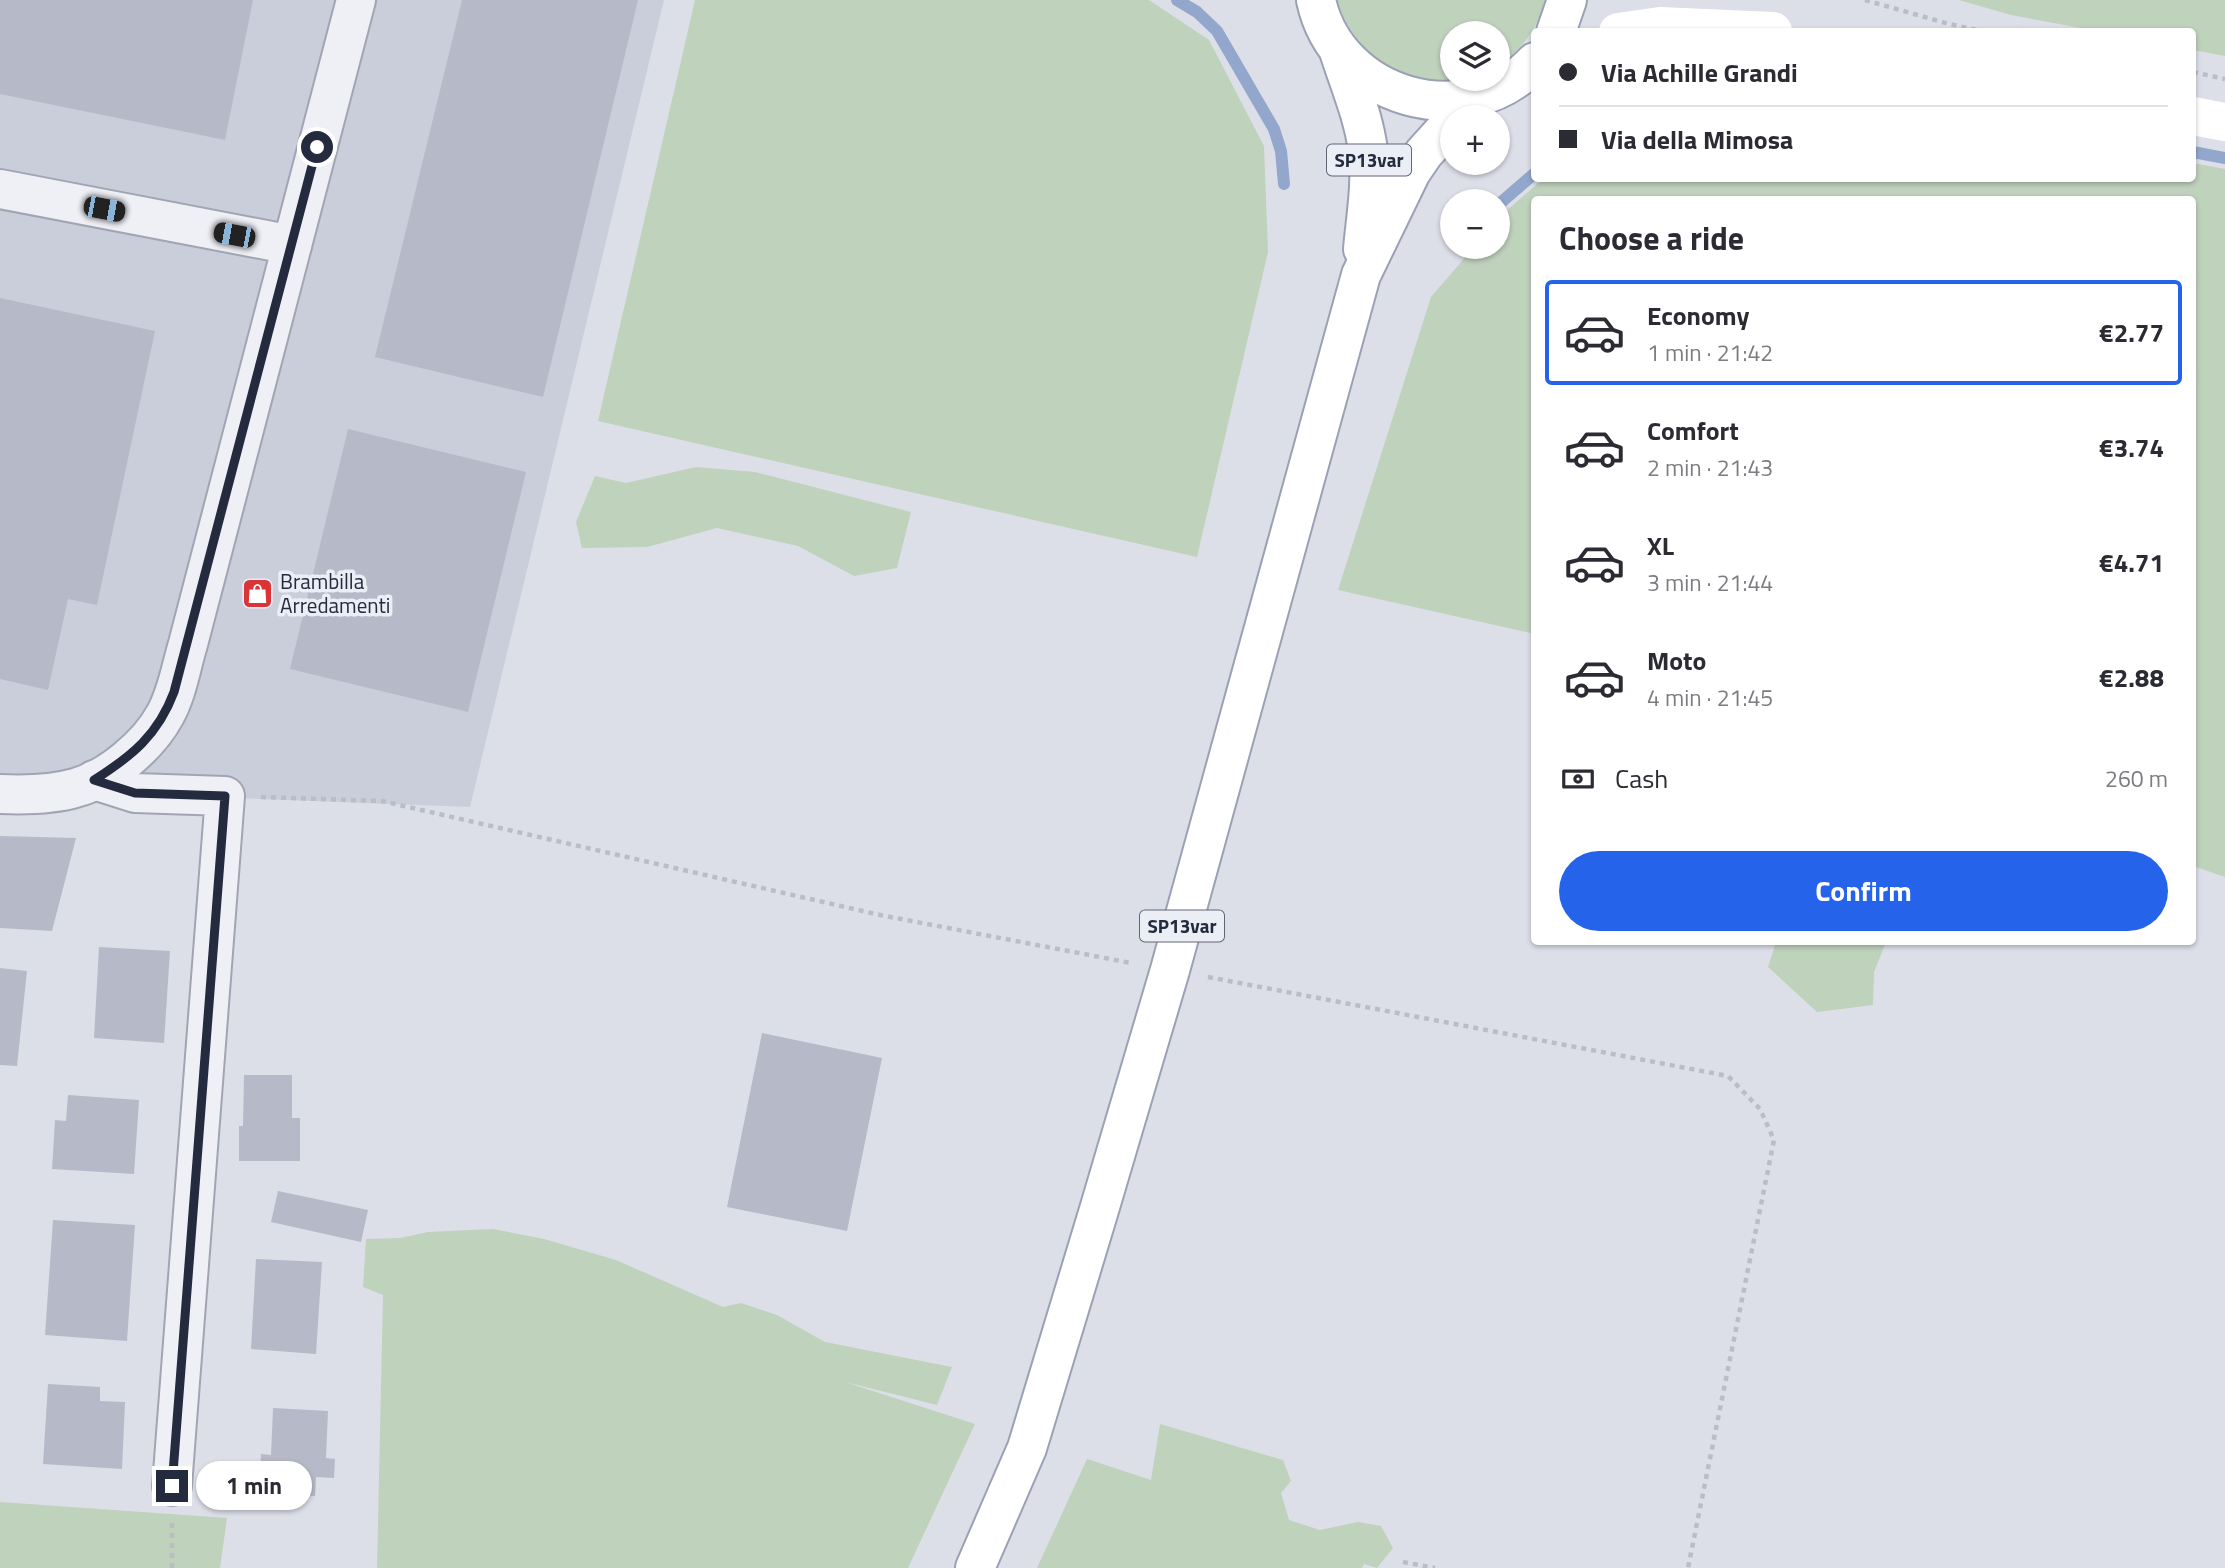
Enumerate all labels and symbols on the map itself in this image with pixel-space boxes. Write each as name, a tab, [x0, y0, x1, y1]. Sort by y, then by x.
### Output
route start	[301, 131, 333, 163]
road number: SP13var	[1327, 144, 1411, 176]
car	[82, 195, 127, 223]
car	[212, 221, 257, 249]
place label: Brambilla Arredamenti	[280, 565, 390, 621]
shop icon: Brambilla Arredamenti	[240, 577, 274, 611]
road number: SP13var	[1140, 910, 1224, 942]
callout: 1 min	[196, 1462, 312, 1510]
route end	[156, 1470, 188, 1502]

